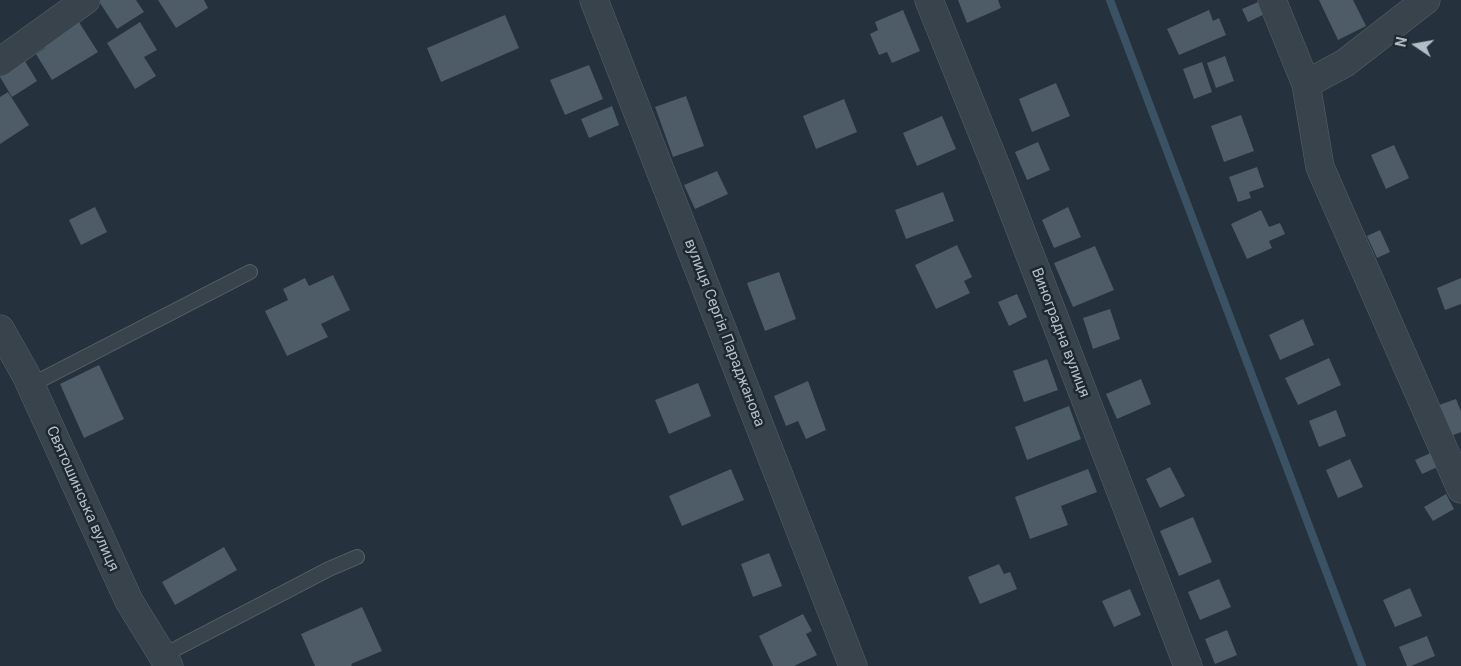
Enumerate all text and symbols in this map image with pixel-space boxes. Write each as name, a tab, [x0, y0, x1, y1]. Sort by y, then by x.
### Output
north arrow	[1391, 20, 1441, 70]
text: N	[1392, 35, 1410, 48]
street label: вулиця Сергія Параджанова	[680, 237, 768, 429]
street label: Виноградна вулиця	[1027, 266, 1093, 400]
street label: Святошинська вулиця	[42, 423, 122, 575]

